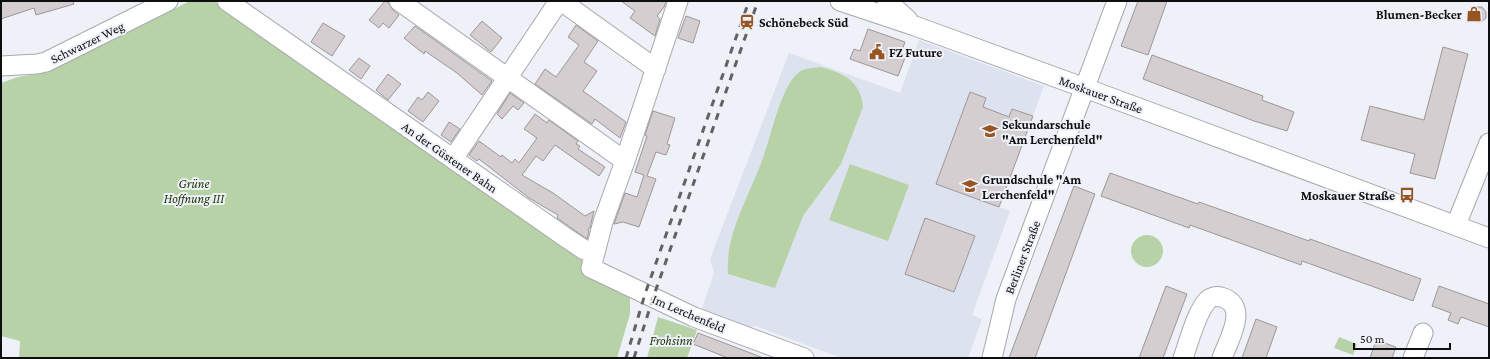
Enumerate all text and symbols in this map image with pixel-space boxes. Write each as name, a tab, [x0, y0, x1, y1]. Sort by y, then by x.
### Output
shop icon: Blumen-Becker	[1465, 5, 1483, 23]
place label: Blumen-Becker	[1376, 7, 1463, 22]
station icon: Schönebeck Süd	[738, 13, 756, 31]
place label: Schönebeck Süd	[759, 15, 848, 30]
street label: Schwarzer Weg	[48, 18, 127, 67]
public building icon: FZ Future	[868, 43, 886, 61]
place label: FZ Future	[889, 45, 942, 60]
street label: Moskauer Straße	[1057, 72, 1145, 117]
place label: Sekundarschule "Am Lerchenfeld"	[1002, 117, 1102, 147]
street label: An der Güstener Bahn	[399, 119, 500, 196]
school or university icon: Sekundarschule "Am Lerchenfeld"	[981, 122, 999, 140]
place label: Grundschule "Am Lerchenfeld"	[982, 172, 1081, 202]
park label: Grüne Hoffnung III	[164, 176, 225, 206]
school or university icon: Grundschule "Am Lerchenfeld"	[961, 177, 979, 195]
bus stop icon: Moskauer Straße	[1398, 186, 1416, 204]
place label: Moskauer Straße	[1301, 188, 1395, 203]
street label: Berliner Straße	[1002, 218, 1043, 296]
street label: Im Lerchenfeld	[650, 291, 728, 336]
scale bar	[1354, 325, 1450, 351]
text: 50 m	[1360, 332, 1385, 346]
park label: Frohsinn	[649, 333, 693, 348]

